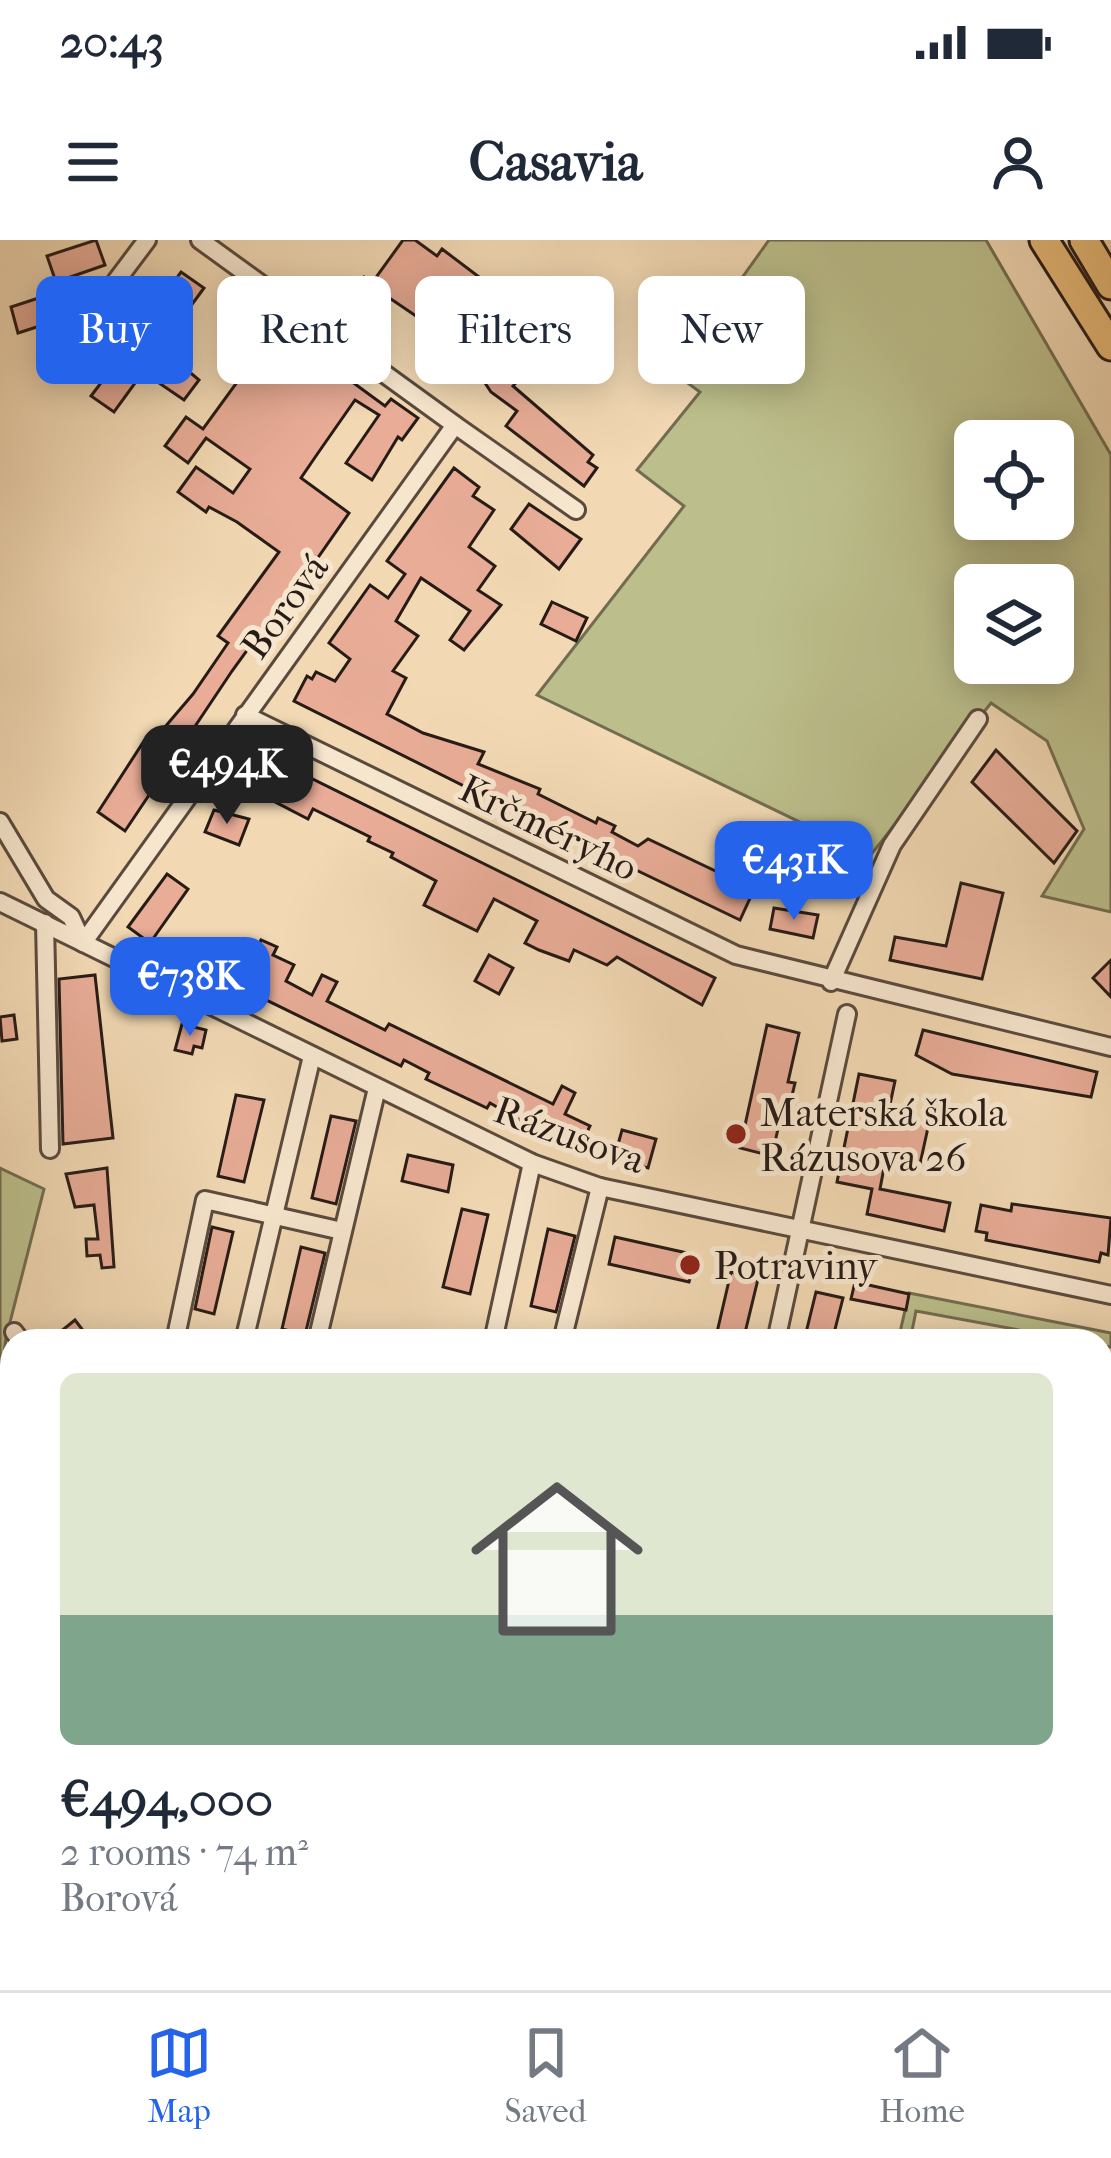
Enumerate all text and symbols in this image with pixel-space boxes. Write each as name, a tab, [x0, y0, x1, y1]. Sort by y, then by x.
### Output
text: 20:43	[60, 16, 164, 69]
icon: menu	[60, 129, 126, 195]
icon: person	[985, 129, 1051, 195]
text: Casavia	[469, 131, 642, 194]
chip: Buy	[36, 276, 193, 384]
chip: Rent	[217, 276, 391, 384]
chip: Filters	[415, 276, 614, 384]
chip: New	[638, 276, 805, 384]
map controls	[954, 420, 1074, 684]
button: locate	[954, 420, 1074, 540]
street label: Borová	[232, 545, 338, 668]
button: layers	[954, 564, 1074, 684]
pin: €494K	[143, 725, 311, 827]
text: €494K	[168, 741, 286, 787]
street label: Krčméryho	[452, 765, 645, 891]
pin: €431K	[710, 821, 878, 923]
text: €431K	[742, 837, 846, 883]
pin: €738K	[106, 937, 274, 1039]
text: €738K	[137, 953, 243, 999]
street label: Rázusova	[488, 1086, 652, 1184]
place label: Materská škola Rázusova 26	[760, 1090, 1007, 1181]
marker: Materská škola Rázusova 26	[723, 1121, 749, 1147]
place label: Potraviny	[714, 1243, 879, 1289]
marker: Potraviny	[677, 1252, 703, 1278]
icon: home	[449, 1451, 665, 1667]
text: €494,000	[60, 1769, 273, 1829]
text: 2 rooms · 74 m²	[60, 1829, 308, 1875]
text: Borová	[60, 1875, 177, 1921]
tab: Map	[146, 2020, 212, 2131]
tab: Saved	[505, 2020, 586, 2131]
tab: Home	[879, 2020, 965, 2131]

